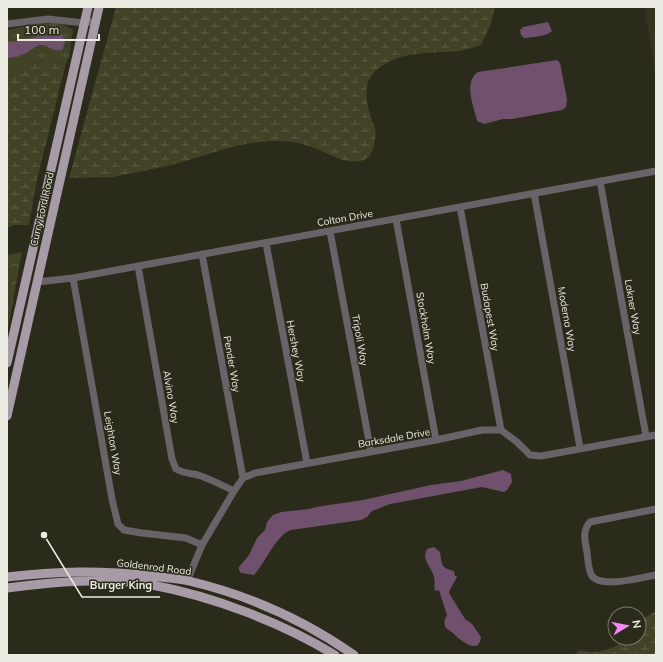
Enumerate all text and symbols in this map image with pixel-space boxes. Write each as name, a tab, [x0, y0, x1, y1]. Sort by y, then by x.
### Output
scale bar	[18, 16, 99, 42]
text: 100 m	[24, 22, 59, 37]
street label: Curry Ford Road	[27, 171, 57, 247]
street label: Colton Drive	[316, 207, 374, 229]
street label: Lakner Way	[622, 278, 644, 336]
street label: Budapest Way	[478, 282, 502, 353]
street label: Moderna Way	[555, 286, 579, 353]
street label: Stockholm Way	[413, 291, 439, 366]
street label: Tripoli Way	[349, 313, 371, 367]
street label: Hershey Way	[284, 319, 308, 384]
street label: Pender Way	[221, 335, 243, 394]
street label: Alvina Way	[160, 369, 182, 425]
street label: Leighton Way	[101, 410, 125, 477]
street label: Barksdale Drive	[357, 425, 431, 451]
street label: Goldenrod Road	[116, 556, 192, 578]
callout: Burger King	[82, 574, 160, 597]
text: Burger King	[90, 578, 152, 592]
north arrow	[607, 606, 647, 646]
text: N	[629, 619, 644, 630]

